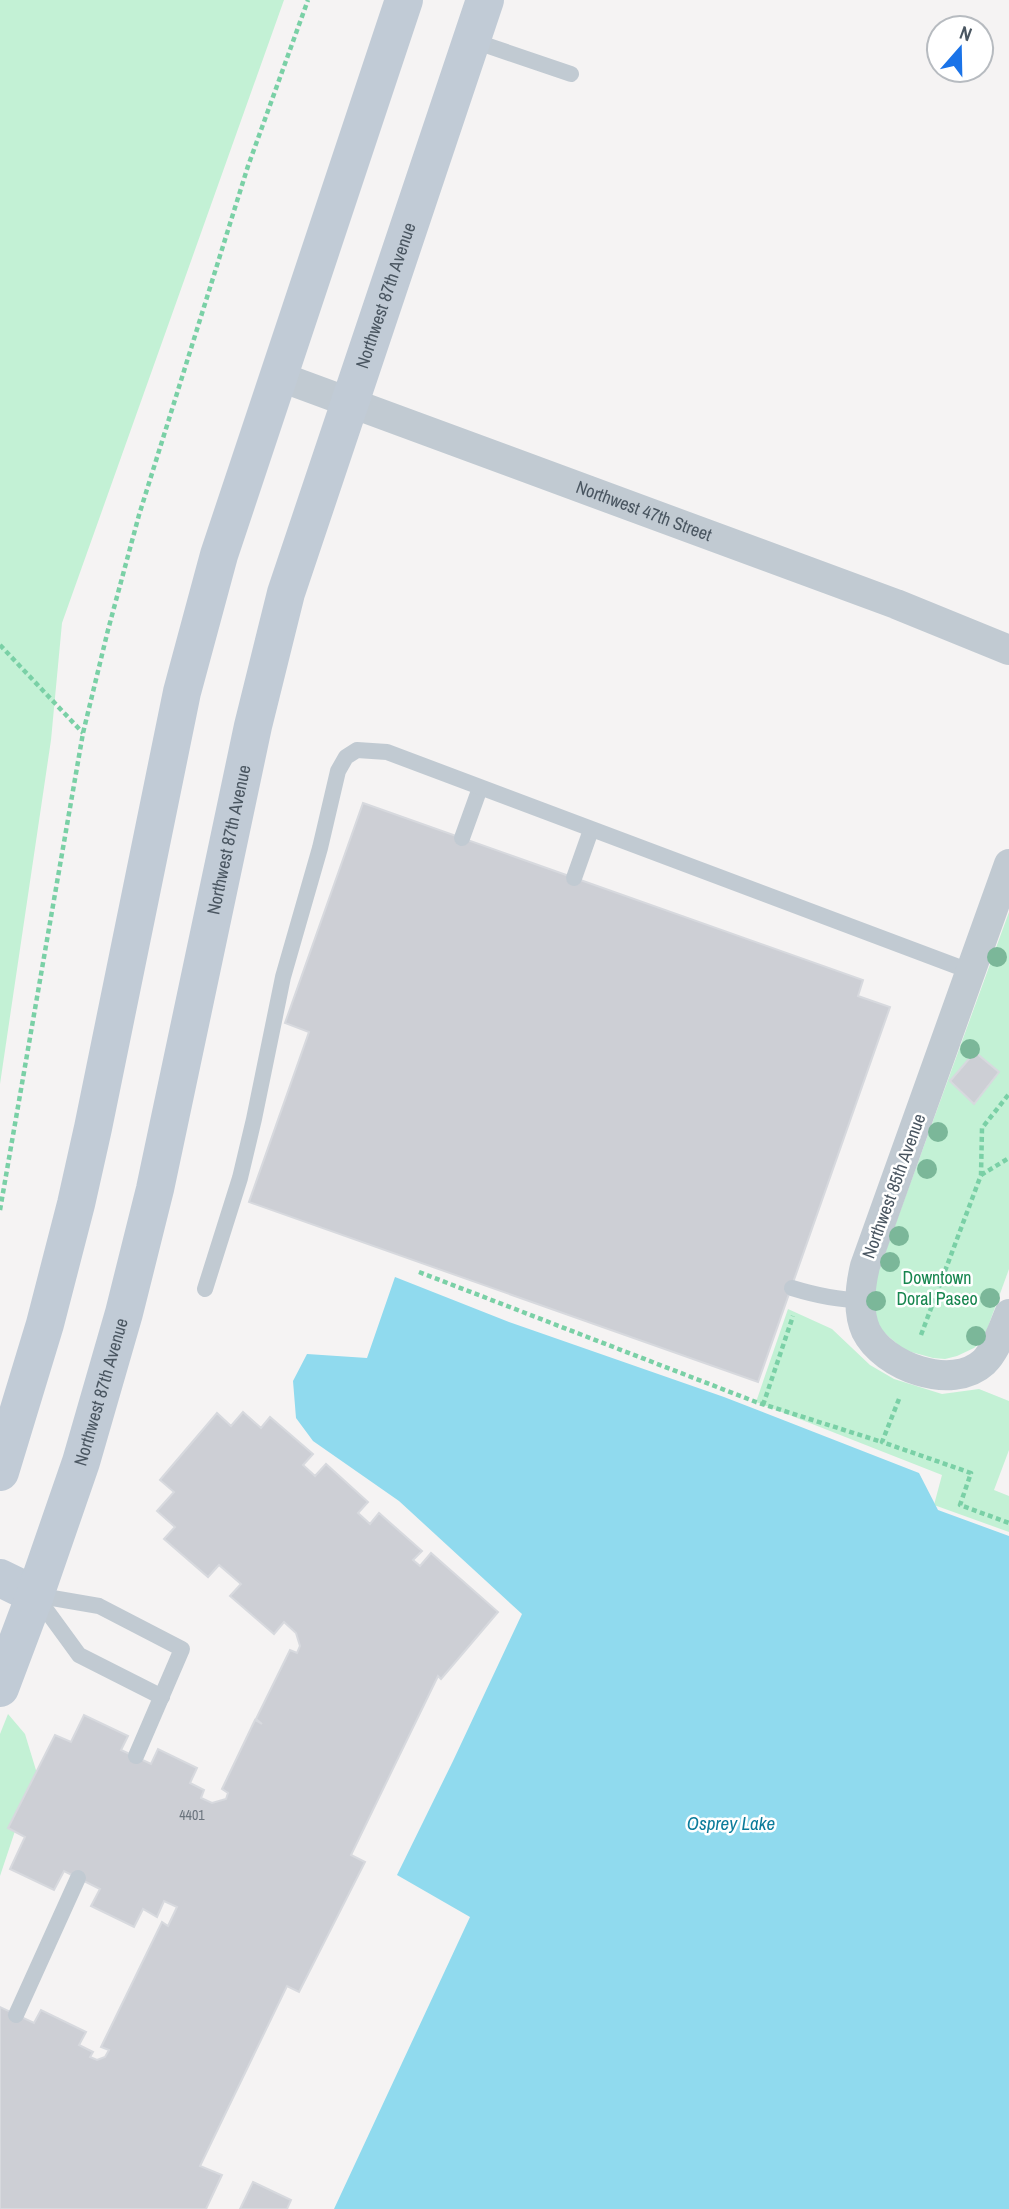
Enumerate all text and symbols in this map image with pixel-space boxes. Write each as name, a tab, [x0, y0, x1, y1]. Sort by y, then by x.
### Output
north arrow	[925, 14, 995, 84]
text: N	[956, 19, 976, 47]
street label: Northwest 87th Avenue	[349, 219, 421, 372]
street label: Northwest 47th Street	[573, 474, 715, 547]
street label: Northwest 87th Avenue	[200, 762, 256, 917]
street label: Northwest 85th Avenue	[856, 1110, 931, 1262]
park label: Downtown Doral Paseo	[896, 1265, 978, 1311]
street label: Northwest 87th Avenue	[68, 1315, 134, 1469]
house number: 4401	[179, 1806, 205, 1824]
water label: Osprey Lake	[687, 1810, 775, 1836]

